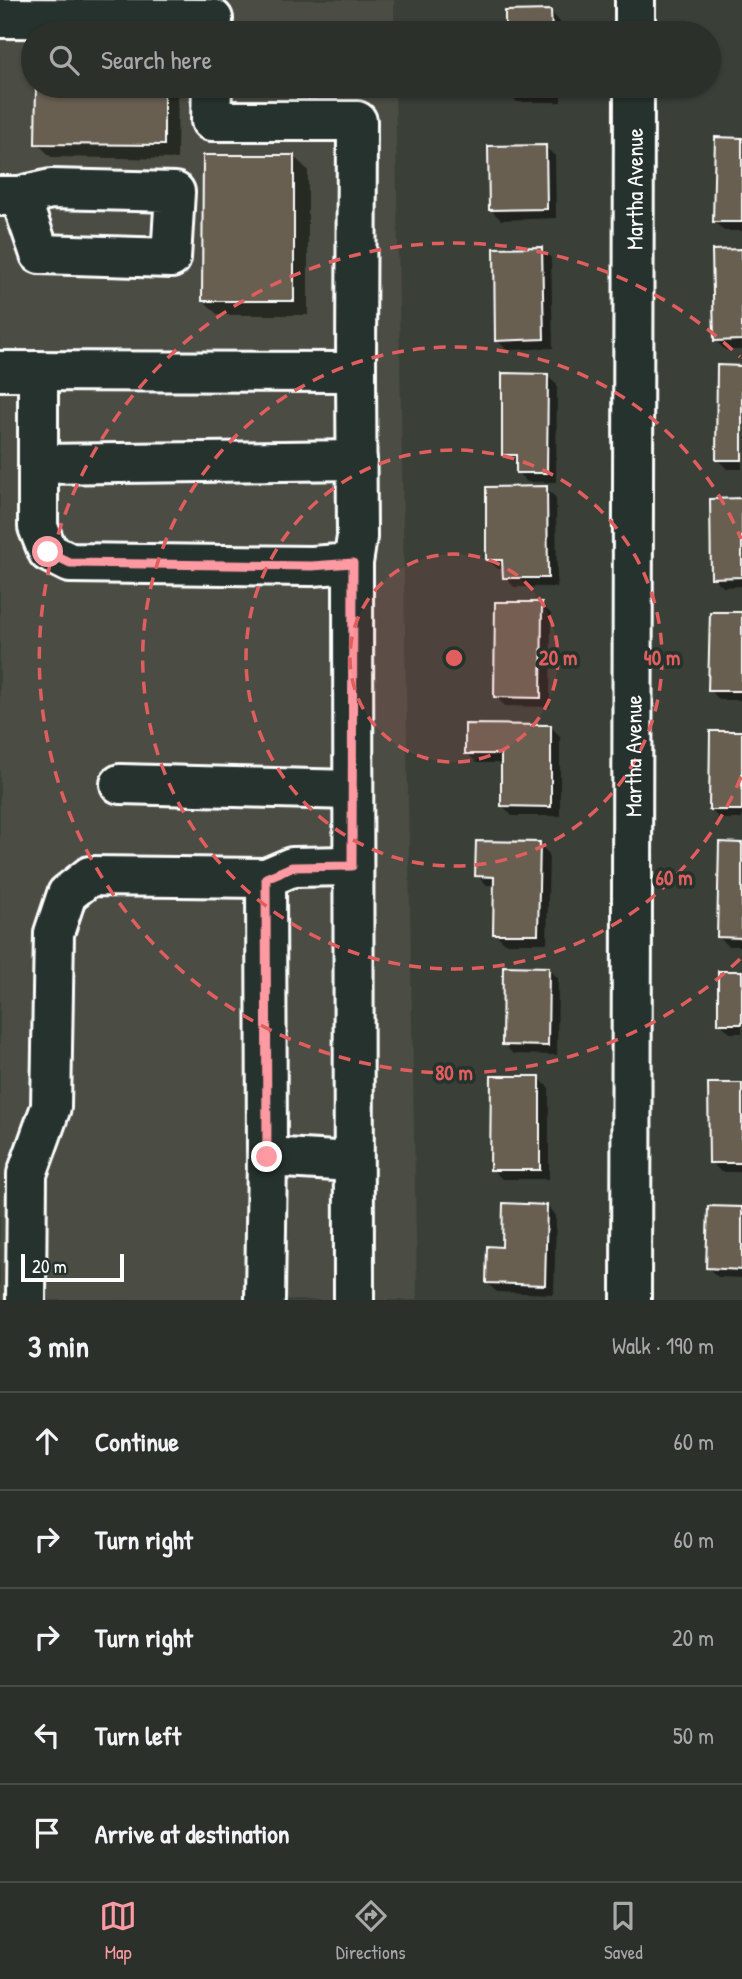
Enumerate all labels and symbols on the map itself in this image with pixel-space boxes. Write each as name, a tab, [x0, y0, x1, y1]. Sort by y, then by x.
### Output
street label: Martha Avenue	[618, 128, 649, 250]
route start	[32, 536, 63, 567]
text: 20 m	[539, 643, 577, 672]
text: 40 m	[644, 643, 680, 672]
centre of rings	[442, 646, 466, 670]
street label: Martha Avenue	[617, 695, 648, 817]
text: 60 m	[656, 863, 692, 892]
text: 80 m	[435, 1058, 473, 1087]
route end	[251, 1141, 282, 1172]
scale bar	[21, 1251, 124, 1283]

